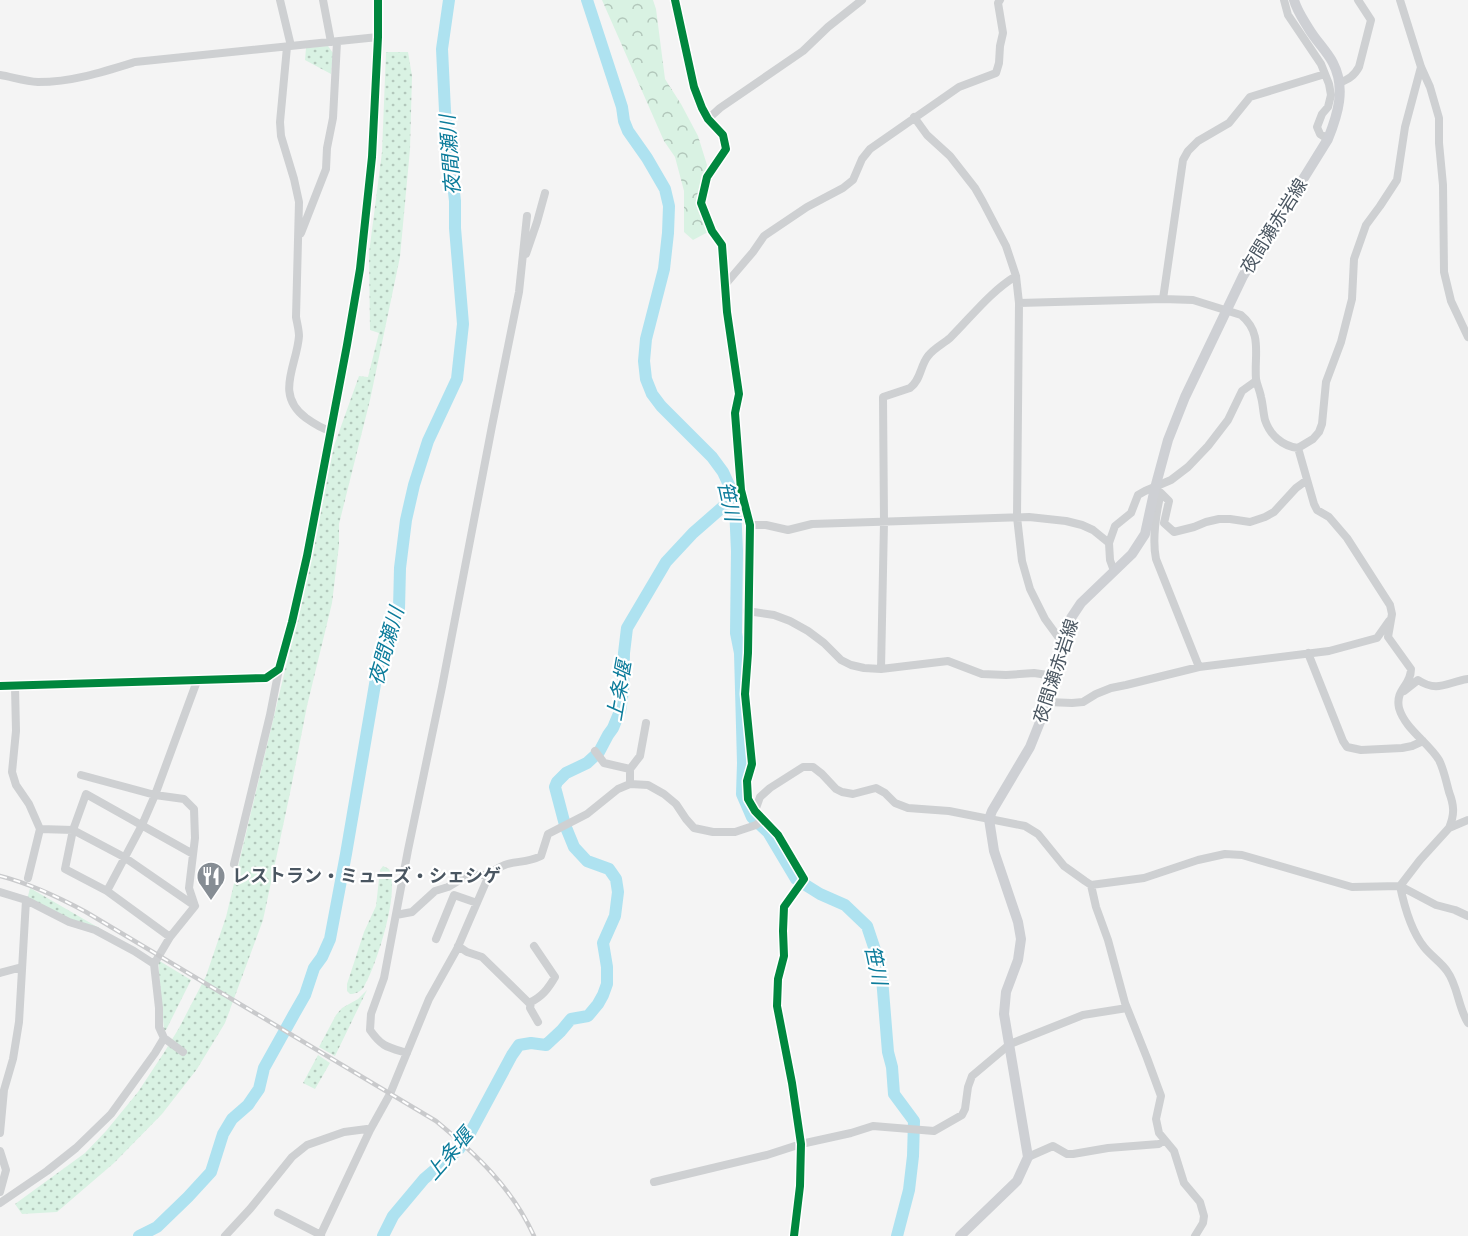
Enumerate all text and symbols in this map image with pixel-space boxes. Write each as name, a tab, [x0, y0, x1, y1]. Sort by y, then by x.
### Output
water label: 夜間瀬川	[436, 112, 465, 196]
street label: 夜間瀬赤岩線	[1236, 174, 1312, 278]
water label: 笹川	[713, 479, 744, 525]
water label: 夜間瀬川	[364, 603, 409, 688]
street label: 夜間瀬赤岩線	[1029, 616, 1083, 726]
water label: 上条堰	[603, 656, 637, 723]
restaurant icon: レストラン・ミューズ・シェシゲ	[195, 860, 227, 902]
place label: レストラン・ミューズ・シェシゲ	[232, 865, 501, 887]
water label: 笹川	[860, 943, 891, 989]
water label: 上条堰	[421, 1121, 480, 1185]

